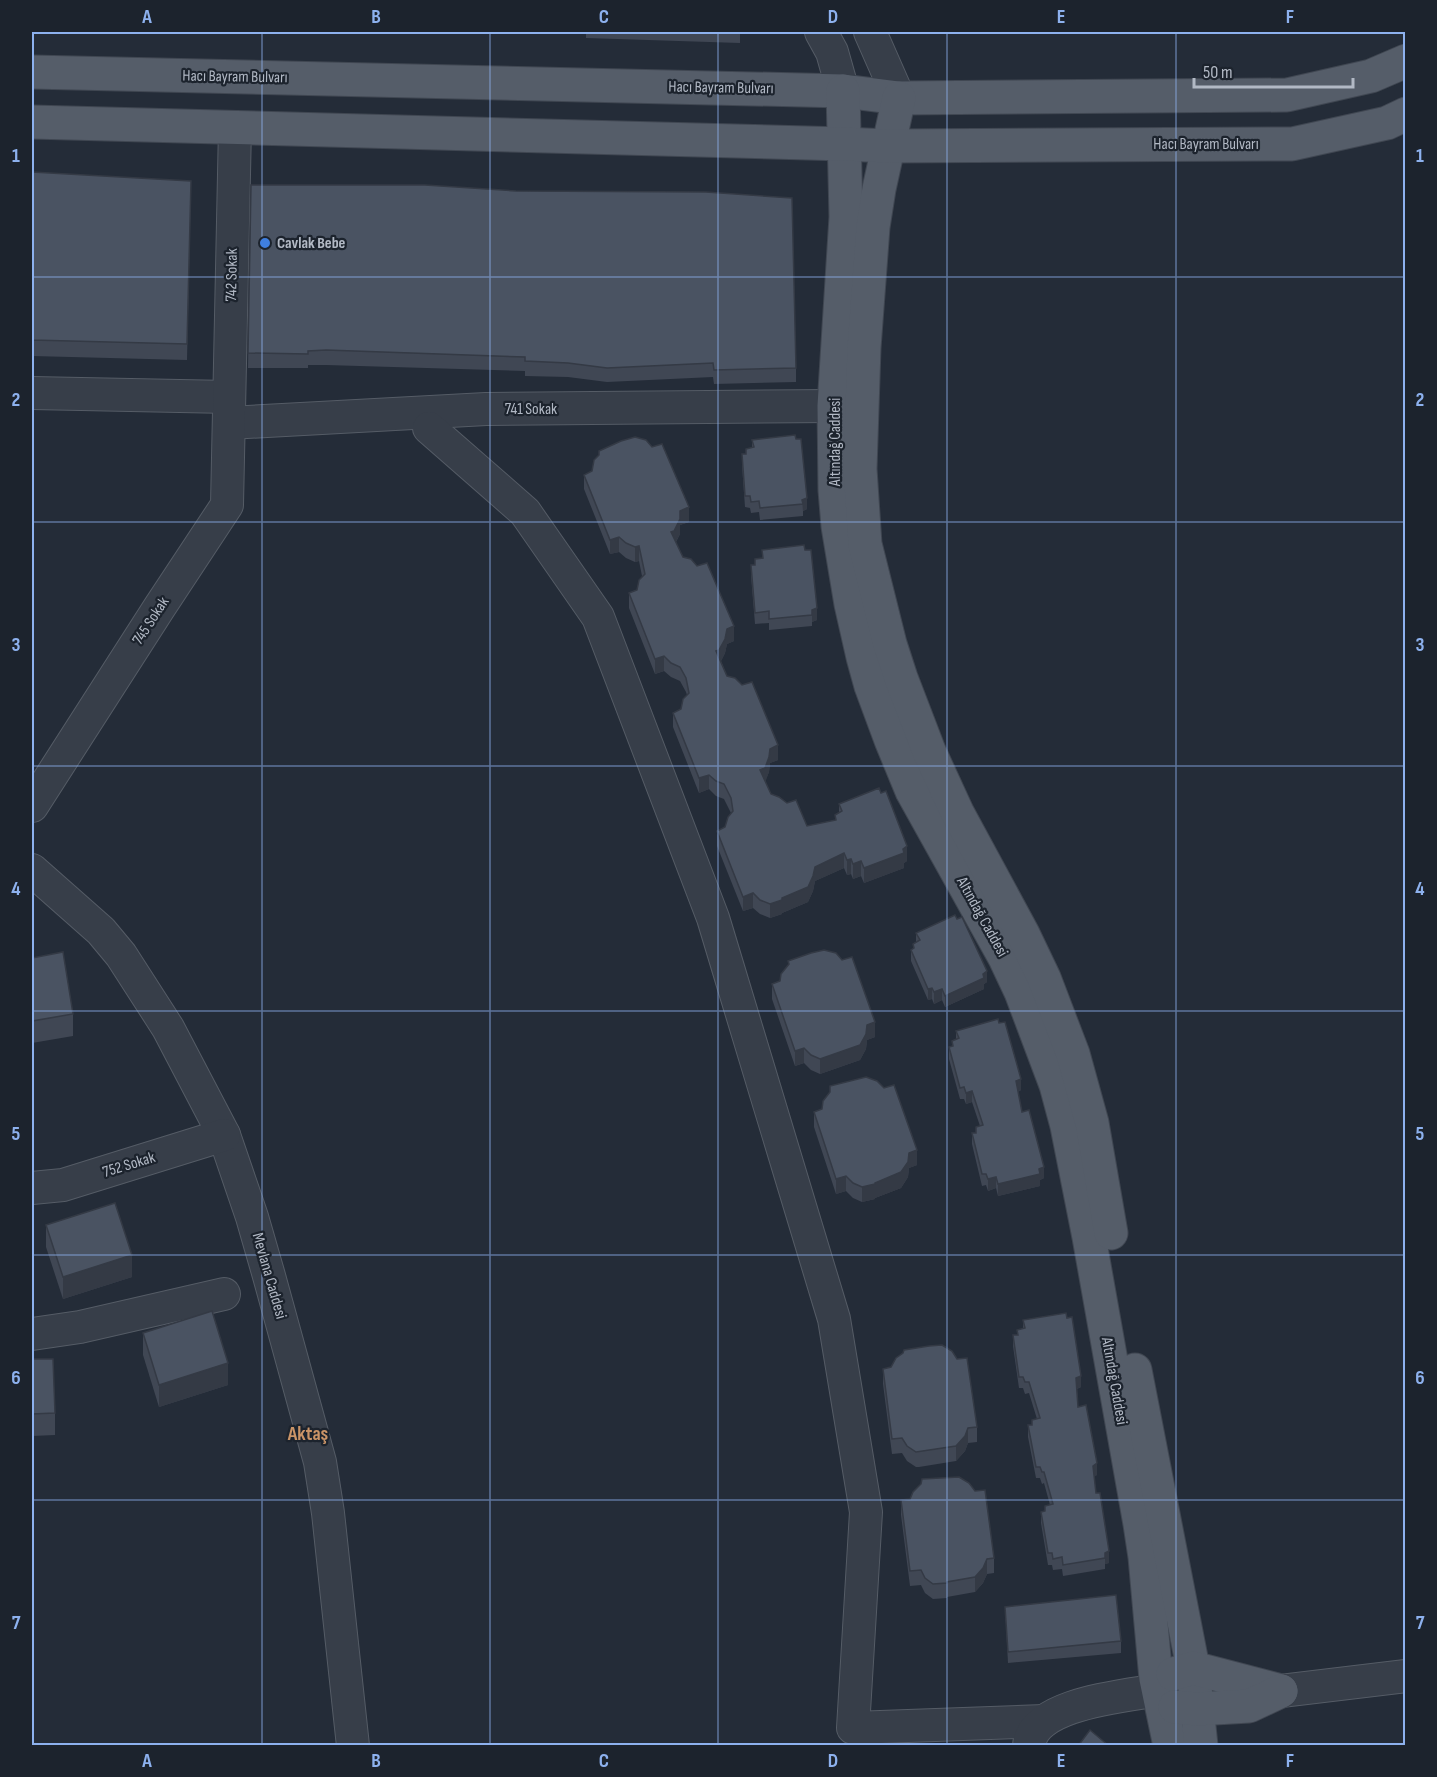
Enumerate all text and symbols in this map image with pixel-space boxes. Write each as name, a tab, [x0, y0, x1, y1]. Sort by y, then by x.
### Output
text: A	[141, 5, 152, 29]
text: B	[371, 5, 381, 29]
text: C	[599, 5, 609, 29]
text: D	[828, 5, 838, 29]
text: E	[1057, 5, 1065, 29]
text: F	[1286, 5, 1294, 29]
scale bar	[1194, 51, 1353, 89]
text: 50 m	[1203, 62, 1233, 83]
street label: Hacı Bayram Bulvarı	[182, 67, 288, 87]
street label: Hacı Bayram Bulvarı	[668, 78, 774, 98]
street label: Hacı Bayram Bulvarı	[1153, 135, 1259, 154]
text: 1	[12, 144, 20, 168]
text: 1	[1416, 144, 1424, 168]
place label: Cavlak Bebe	[277, 234, 346, 253]
marker: Cavlak Bebe	[258, 236, 272, 250]
street label: 742 Sokak	[222, 248, 242, 302]
text: 2	[12, 388, 20, 412]
text: 2	[1416, 388, 1424, 412]
street label: Altındağ Caddesi	[826, 398, 845, 487]
street label: 741 Sokak	[505, 400, 557, 419]
street label: 745 Sokak	[129, 594, 173, 648]
text: 3	[12, 633, 21, 657]
text: 3	[1416, 633, 1425, 657]
street label: Altındağ Caddesi	[952, 873, 1012, 960]
text: 4	[11, 877, 21, 901]
text: 4	[1415, 877, 1425, 901]
text: 5	[12, 1122, 21, 1146]
text: 5	[1416, 1122, 1425, 1146]
street label: 752 Sokak	[100, 1148, 158, 1182]
street label: Mevlana Caddesi	[248, 1231, 290, 1321]
street label: Altındağ Caddesi	[1097, 1335, 1131, 1426]
text: 6	[11, 1366, 21, 1390]
text: 6	[1415, 1366, 1425, 1390]
district label: Aktaş	[287, 1422, 329, 1446]
text: 7	[12, 1611, 21, 1635]
text: 7	[1416, 1611, 1425, 1635]
text: A	[141, 1749, 152, 1773]
text: B	[371, 1749, 381, 1773]
text: C	[599, 1749, 609, 1773]
text: D	[828, 1749, 838, 1773]
text: E	[1057, 1749, 1065, 1773]
text: F	[1286, 1749, 1294, 1773]

